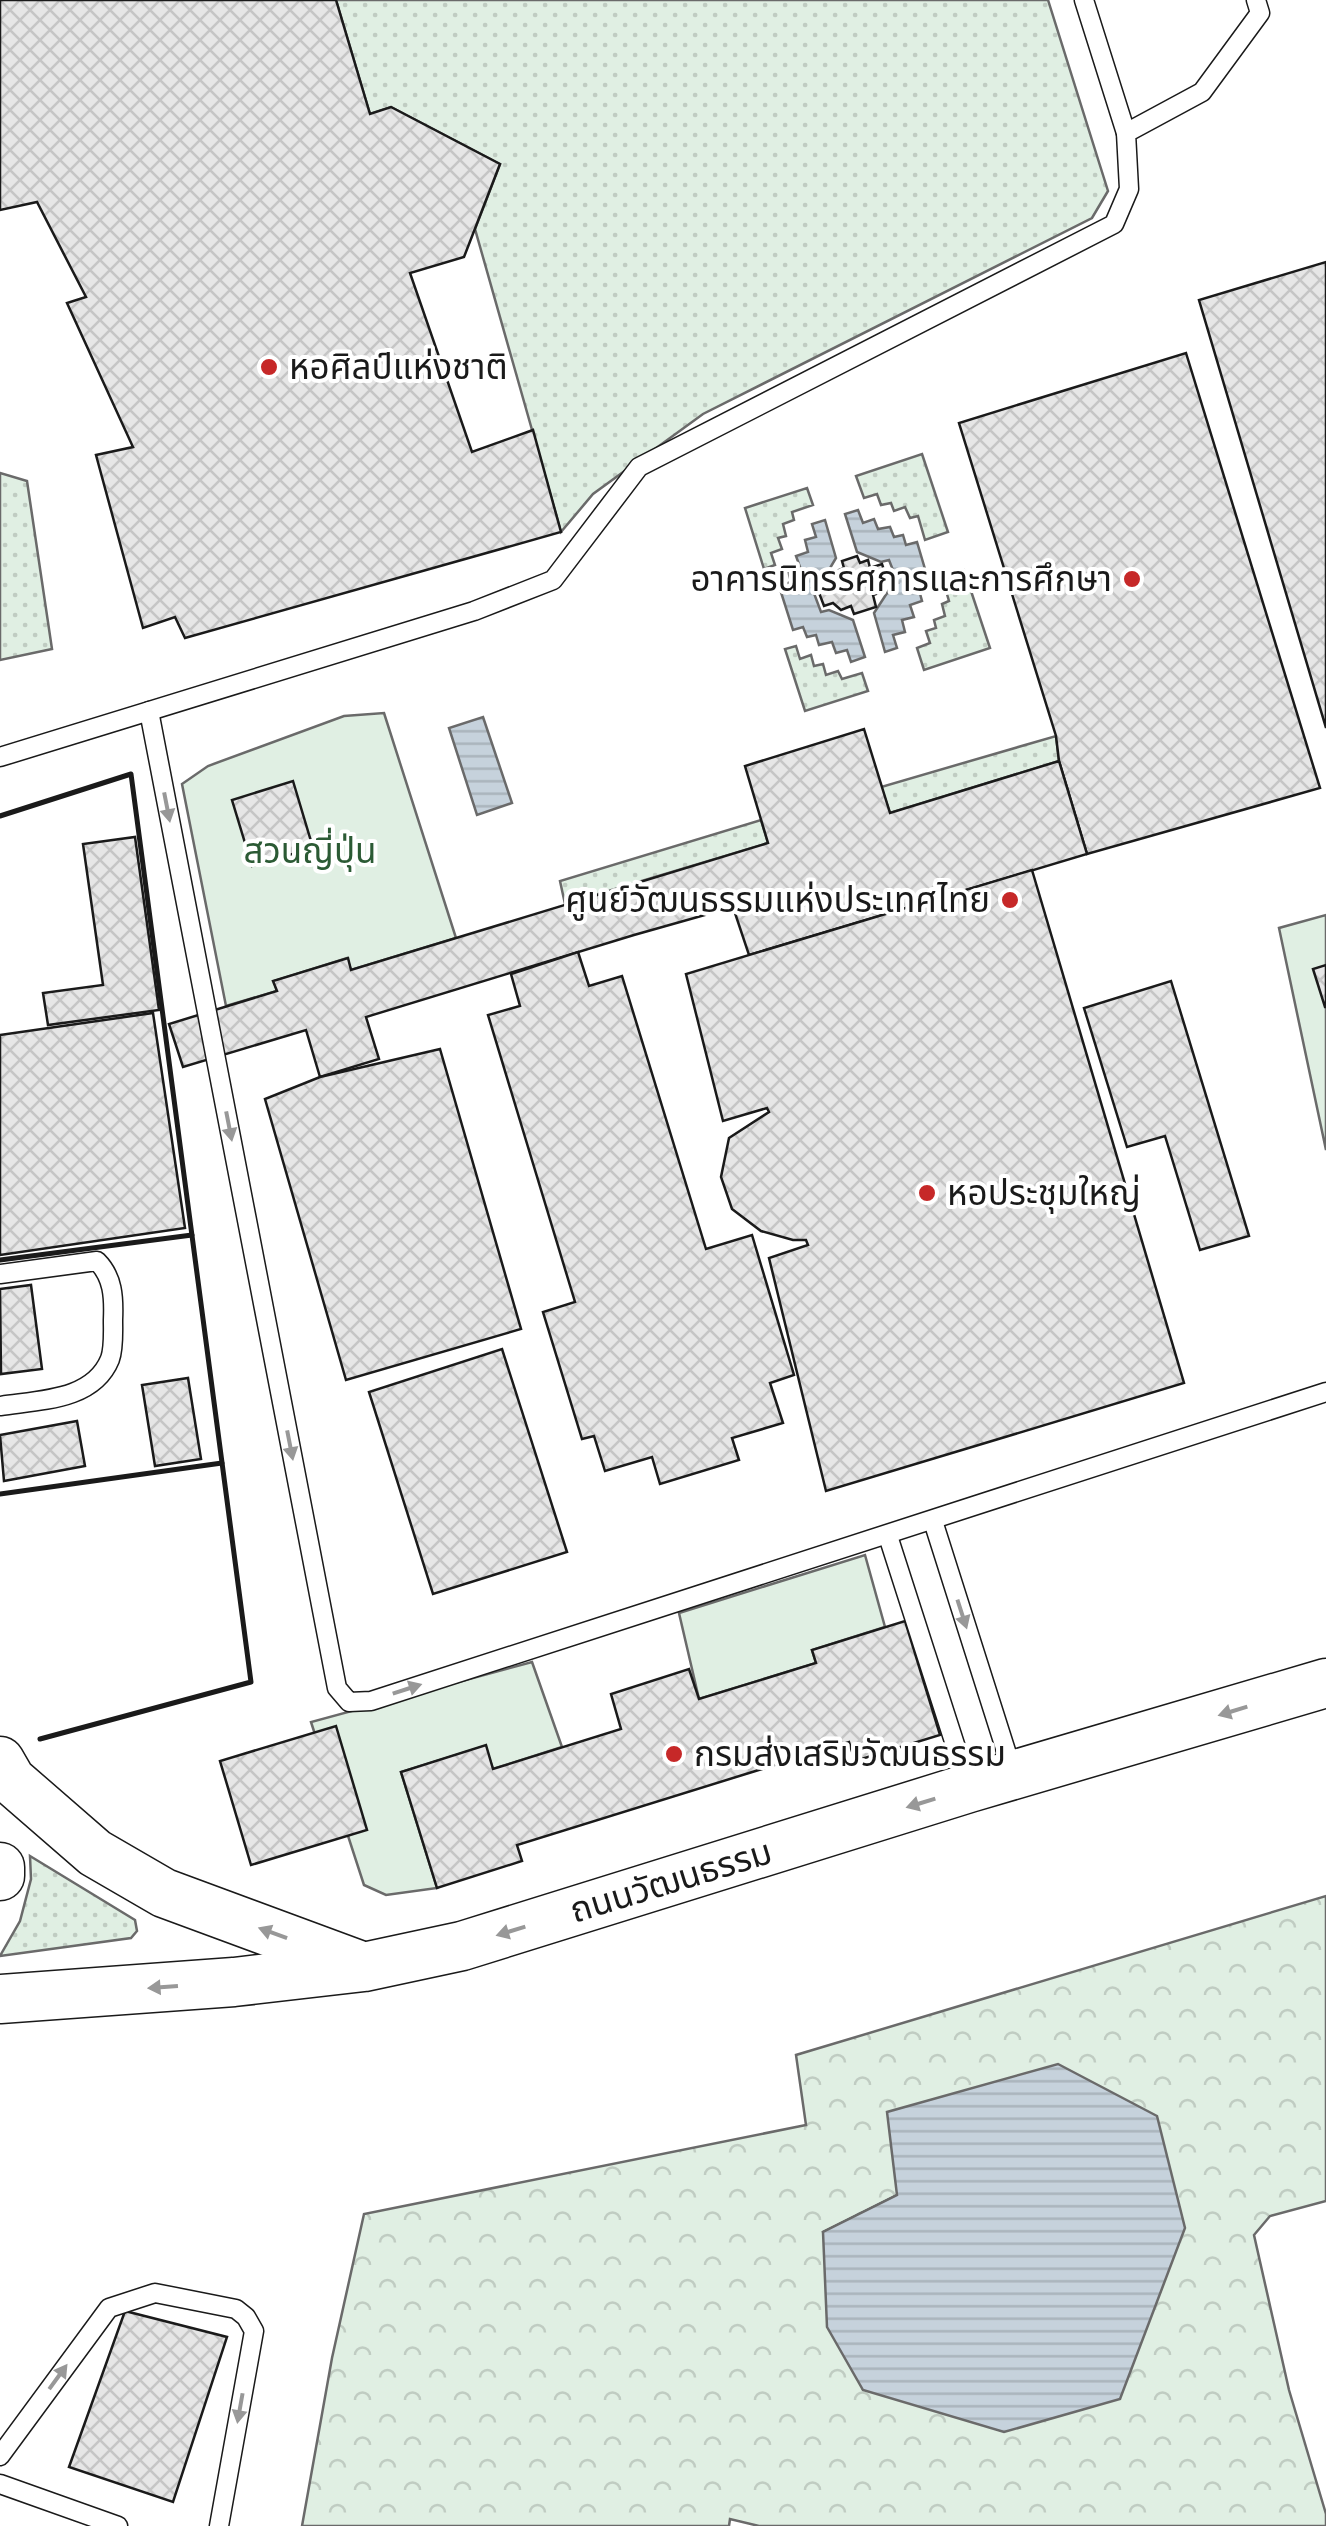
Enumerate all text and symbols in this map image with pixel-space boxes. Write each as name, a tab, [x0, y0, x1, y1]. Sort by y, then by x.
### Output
place label: หอศิลป์แห่งชาติ	[289, 347, 508, 386]
marker: หอศิลป์แห่งชาติ	[258, 356, 280, 378]
place label: อาคารนิทรรศการและการศึกษา	[690, 559, 1112, 598]
marker: อาคารนิทรรศการและการศึกษา	[1121, 568, 1143, 590]
one-way arrow	[160, 792, 176, 823]
park label: สวนญี่ปุ่น	[243, 827, 377, 872]
place label: ศูนย์วัฒนธรรมแห่งประเทศไทย	[565, 880, 990, 921]
marker: ศูนย์วัฒนธรรมแห่งประเทศไทย	[999, 889, 1021, 911]
one-way arrow	[222, 1111, 237, 1142]
place label: หอประชุมใหญ่	[947, 1173, 1141, 1214]
marker: หอประชุมใหญ่	[916, 1182, 938, 1204]
one-way arrow	[283, 1430, 299, 1461]
one-way arrow	[955, 1599, 970, 1630]
one-way arrow	[392, 1681, 422, 1696]
one-way arrow	[1217, 1704, 1247, 1719]
place label: กรมส่งเสริมวัฒนธรรม	[694, 1734, 1006, 1773]
marker: กรมส่งเสริมวัฒนธรรม	[663, 1743, 685, 1765]
one-way arrow	[905, 1796, 936, 1811]
street label: ถนนวัฒนธรรม	[565, 1831, 776, 1930]
one-way arrow	[495, 1924, 525, 1939]
one-way arrow	[257, 1925, 287, 1940]
one-way arrow	[146, 1979, 178, 1995]
one-way arrow	[47, 2364, 67, 2391]
one-way arrow	[232, 2393, 247, 2424]

